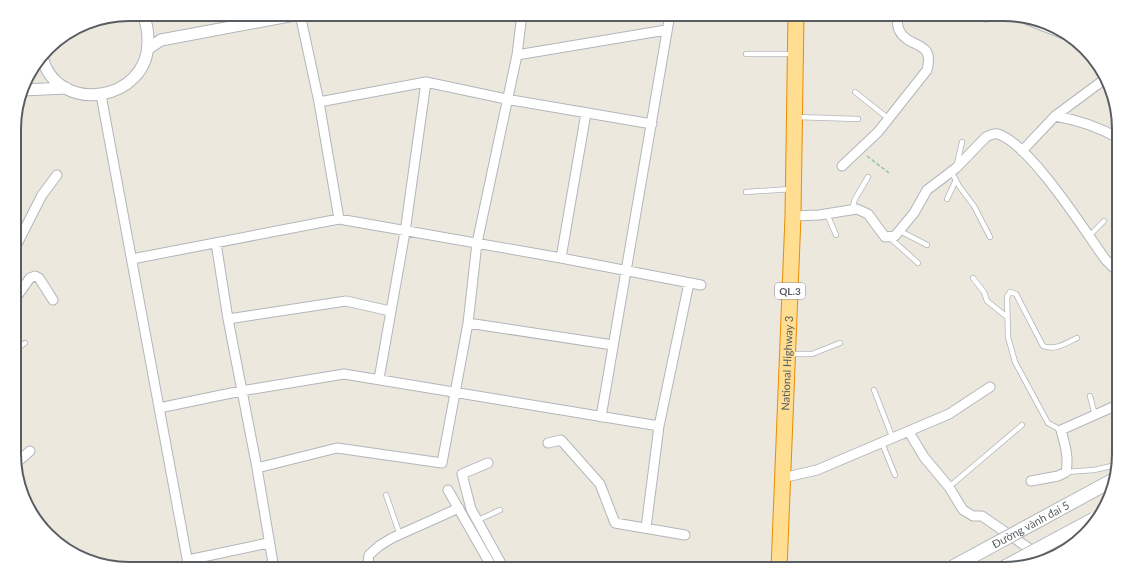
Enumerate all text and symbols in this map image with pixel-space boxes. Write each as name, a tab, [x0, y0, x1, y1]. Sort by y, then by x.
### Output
road number: QL.3	[775, 283, 805, 299]
street label: National Highway 3	[778, 315, 795, 411]
street label: Đường vành đai 5	[990, 498, 1071, 550]

